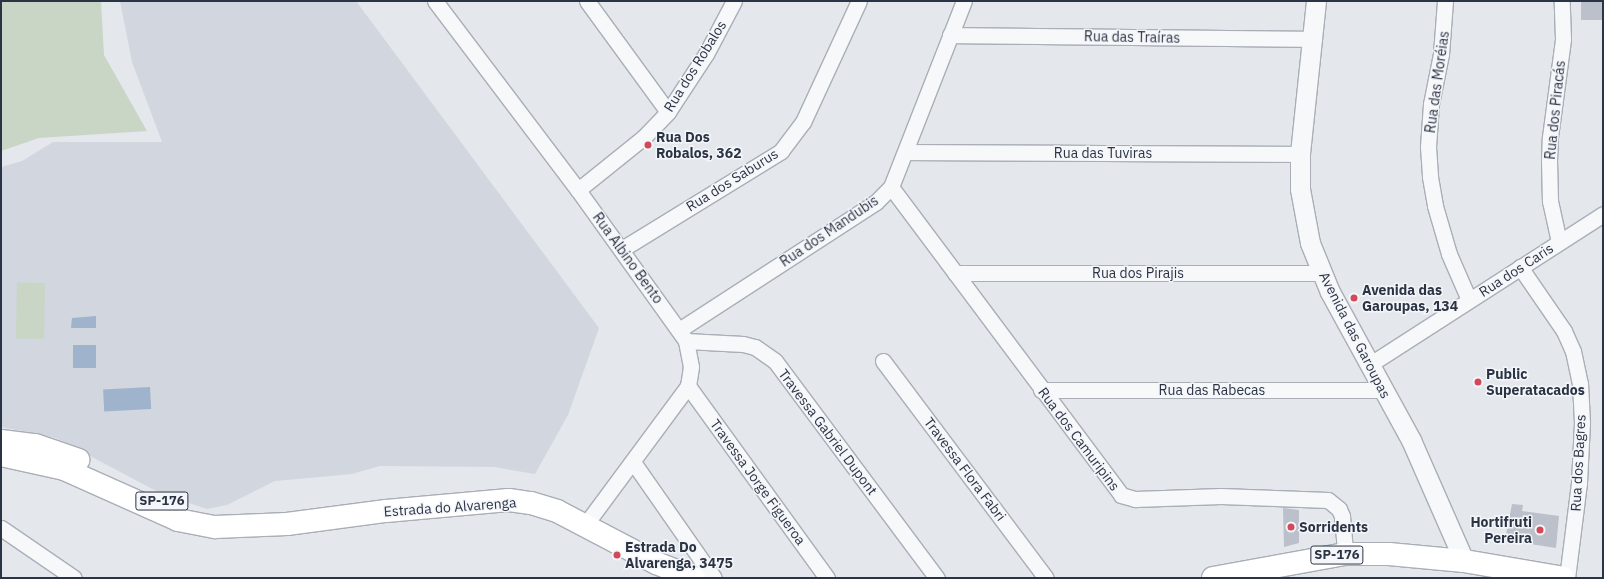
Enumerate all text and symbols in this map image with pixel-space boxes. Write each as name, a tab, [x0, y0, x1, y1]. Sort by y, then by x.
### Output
street label: Rua dos Robalos	[660, 17, 730, 115]
street label: Rua das Traíras	[1084, 28, 1180, 46]
street label: Rua das Moréias	[1422, 30, 1452, 134]
street label: Rua dos Piracás	[1541, 60, 1569, 160]
place label: Rua Dos Robalos, 362	[656, 129, 742, 162]
marker: Rua Dos Robalos, 362	[643, 140, 653, 150]
street label: Rua dos Saburus	[683, 145, 781, 215]
street label: Rua das Tuviras	[1054, 145, 1152, 161]
street label: Rua dos Mandubis	[777, 192, 881, 270]
street label: Rua Albino Bento	[589, 209, 667, 307]
street label: Rua dos Caris	[1476, 240, 1556, 300]
street label: Rua dos Pirajis	[1092, 265, 1184, 281]
street label: Avenida das Garoupas	[1316, 269, 1394, 401]
place label: Avenida das Garoupas, 134	[1362, 282, 1458, 314]
marker: Avenida das Garoupas, 134	[1349, 293, 1359, 303]
street label: Travessa Gabriel Dupont	[775, 366, 881, 498]
place label: Public Superatacados	[1486, 366, 1585, 398]
marker: Public Superatacados	[1473, 377, 1483, 387]
street label: Rua das Rabecas	[1159, 382, 1265, 398]
street label: Rua dos Camuripins	[1035, 384, 1123, 494]
street label: Travessa Flora Fabri	[921, 414, 1009, 524]
street label: Rua dos Bagres	[1567, 414, 1589, 512]
street label: Travessa Jorge Figueroa	[707, 416, 809, 548]
road number: SP-176	[135, 490, 189, 512]
street label: Estrada do Alvarenga	[383, 494, 517, 520]
place label: Hortifruti Pereira	[1470, 514, 1532, 546]
place label: Sorridents	[1299, 519, 1368, 535]
marker: Sorridents	[1286, 522, 1296, 532]
marker: Hortifruti Pereira	[1535, 525, 1545, 535]
place label: Estrada Do Alvarenga, 3475	[625, 539, 733, 572]
road number: SP-176	[1310, 544, 1364, 566]
marker: Estrada Do Alvarenga, 3475	[612, 550, 622, 560]

